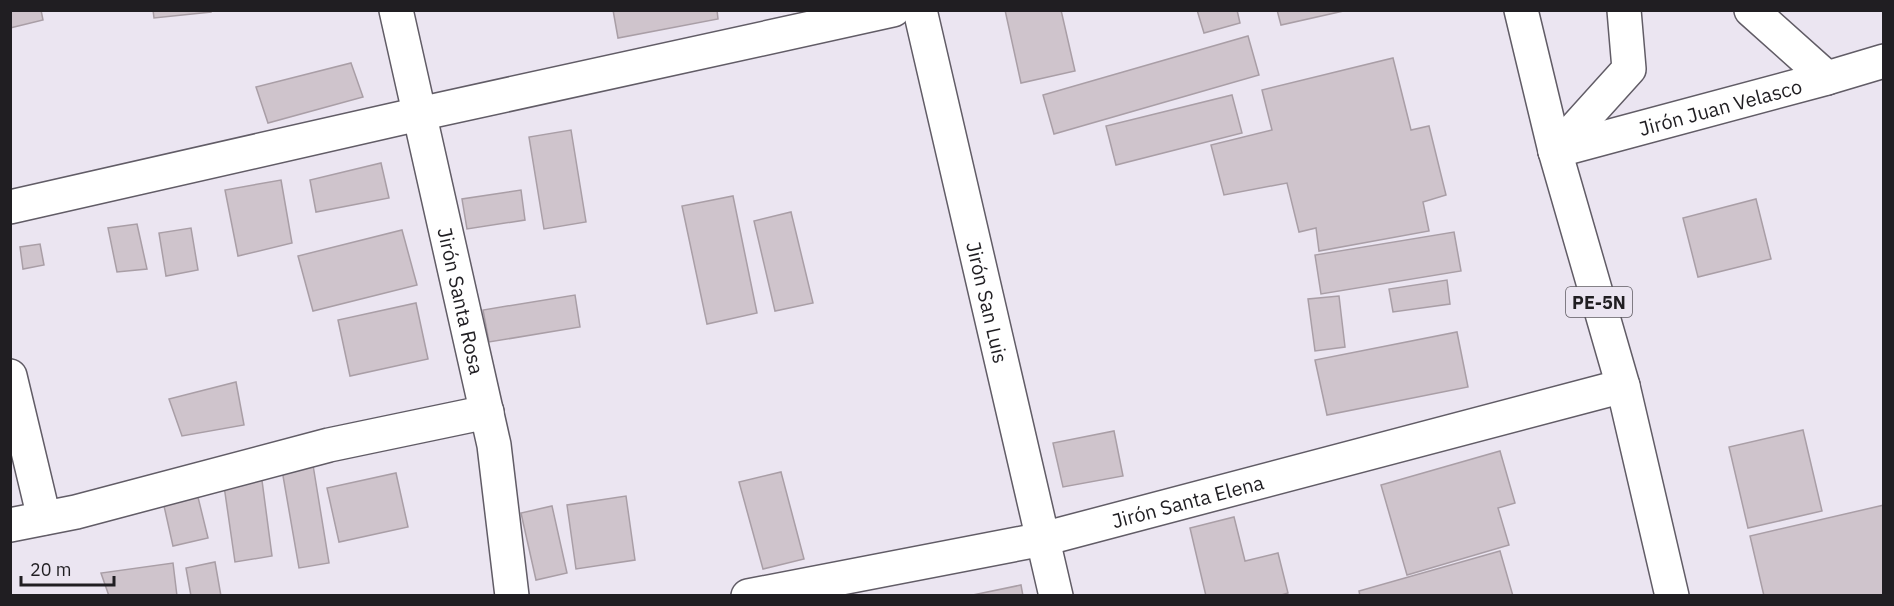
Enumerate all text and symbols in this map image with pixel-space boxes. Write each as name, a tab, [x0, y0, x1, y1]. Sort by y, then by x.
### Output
street label: Jirón Juan Velasco	[1636, 72, 1805, 141]
street label: Jirón Santa Rosa	[432, 225, 491, 377]
street label: Jirón San Luis	[961, 239, 1015, 366]
road number: PE-5N	[1566, 287, 1632, 317]
street label: Jirón Santa Elena	[1109, 468, 1267, 534]
scale bar	[21, 549, 114, 587]
text: 20 m	[30, 558, 72, 581]

